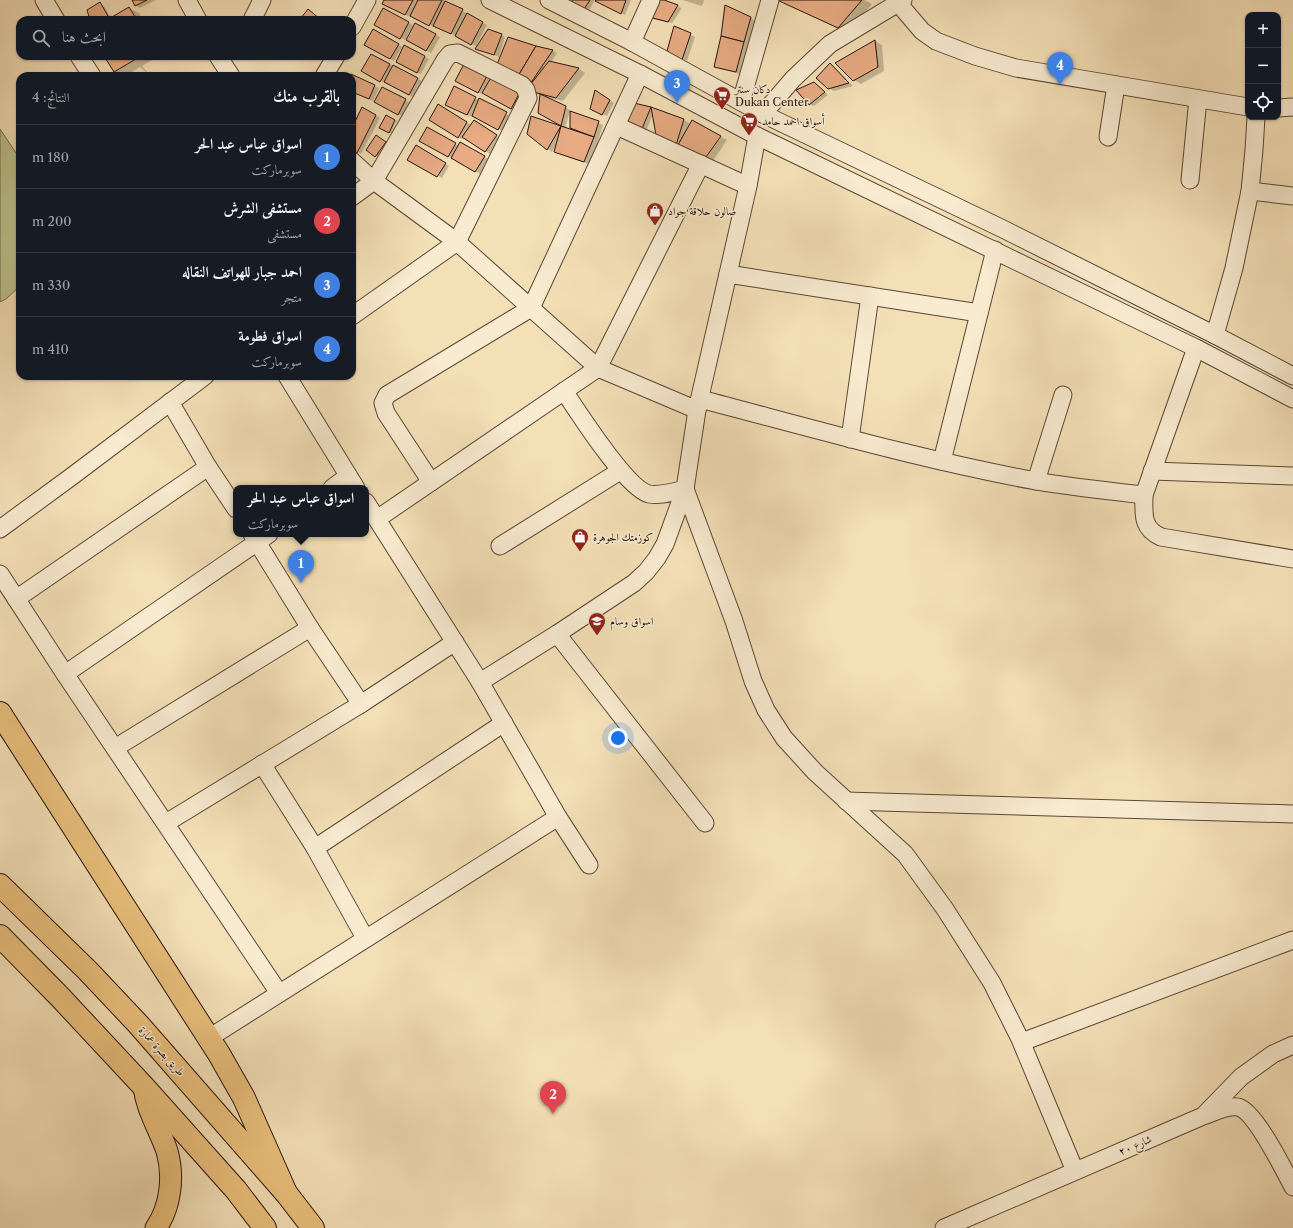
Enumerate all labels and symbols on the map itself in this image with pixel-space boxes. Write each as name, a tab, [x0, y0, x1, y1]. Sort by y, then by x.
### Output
pin: 4	[1047, 52, 1073, 85]
pin: 3	[664, 70, 690, 103]
place label: دكان سنتر Dukan Center	[734, 82, 809, 109]
supermarket icon: دكان سنتر Dukan Center	[712, 85, 732, 110]
supermarket icon: أسواق احمد حامد	[739, 111, 759, 136]
place label: أسواق احمد حامد	[762, 113, 825, 128]
shop icon: صالون حلاقة جواد	[645, 201, 665, 226]
place label: صالون حلاقة جواد	[668, 204, 736, 218]
shop icon: كوزمتك الجوهرة	[570, 527, 590, 552]
place label: كوزمتك الجوهرة	[593, 530, 653, 545]
pin: 1	[288, 550, 314, 583]
school or university icon: اسواق وسام	[587, 611, 607, 636]
place label: اسواق وسام	[610, 614, 653, 631]
your location	[608, 728, 628, 748]
street label: طريق بصرة عمارة	[135, 1023, 188, 1080]
pin: 2	[540, 1081, 566, 1114]
street label: شارع ٢٠	[1116, 1132, 1155, 1161]

